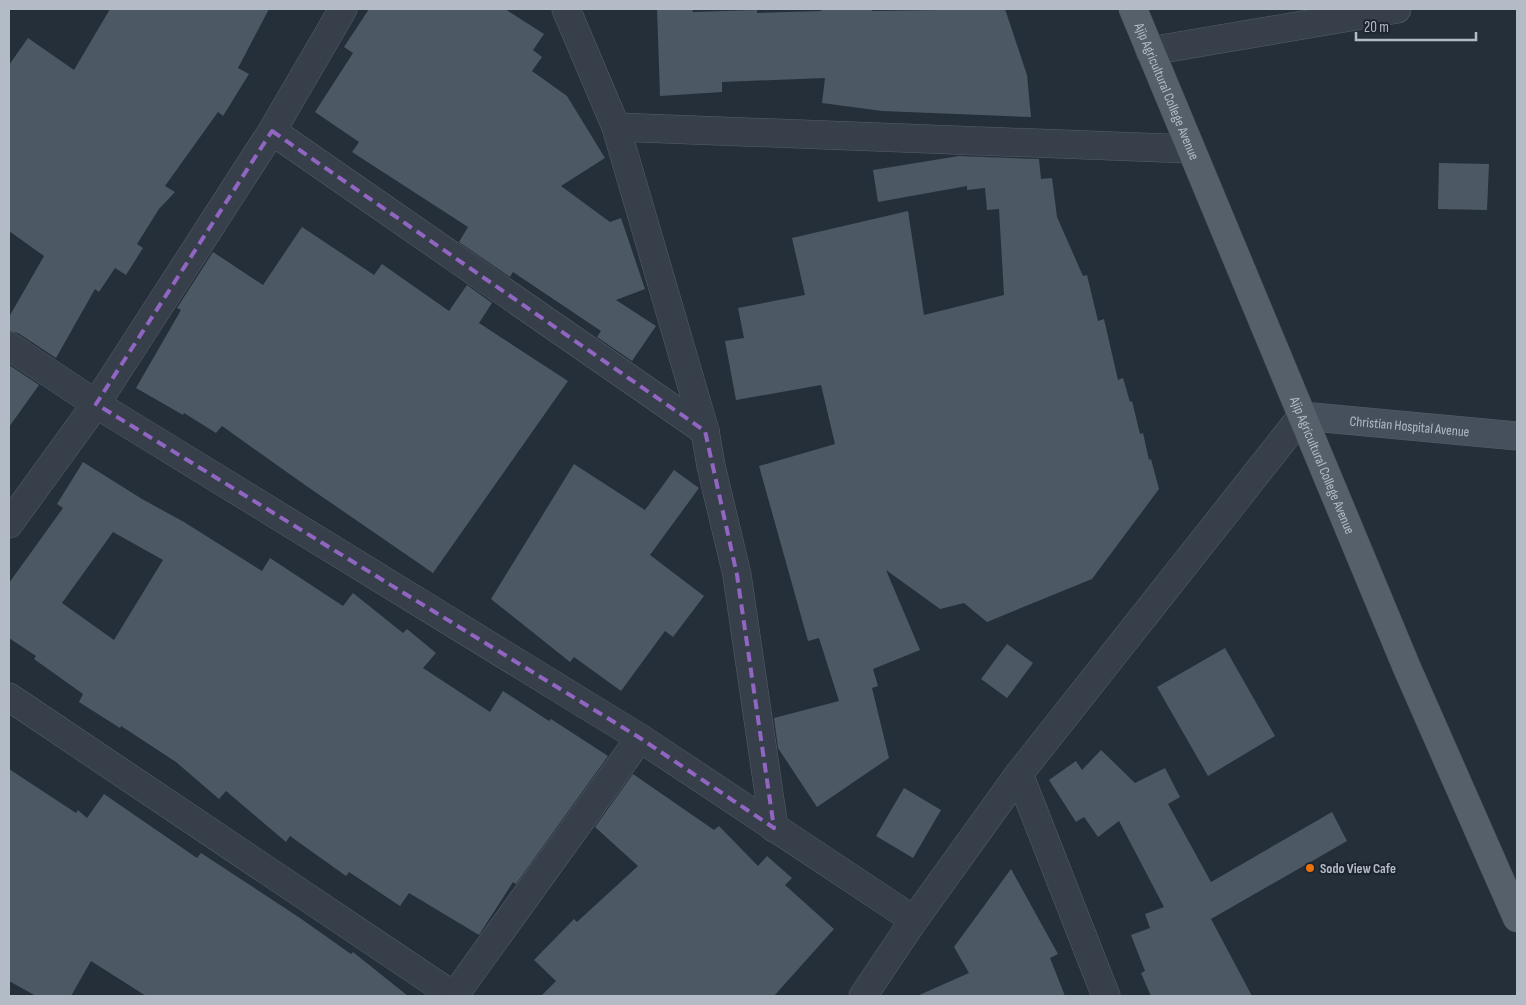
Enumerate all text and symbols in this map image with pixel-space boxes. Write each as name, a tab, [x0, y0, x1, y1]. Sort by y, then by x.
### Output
scale bar	[1356, 10, 1476, 42]
text: 20 m	[1364, 18, 1389, 37]
street label: Ajip Agricultural College Avenue	[1131, 19, 1203, 162]
street label: Ajip Agricultural College Avenue	[1286, 393, 1359, 536]
street label: Christian Hospital Avenue	[1349, 412, 1470, 440]
place label: Sodo View Cafe	[1320, 860, 1396, 877]
marker: Sodo View Cafe	[1304, 862, 1316, 874]

